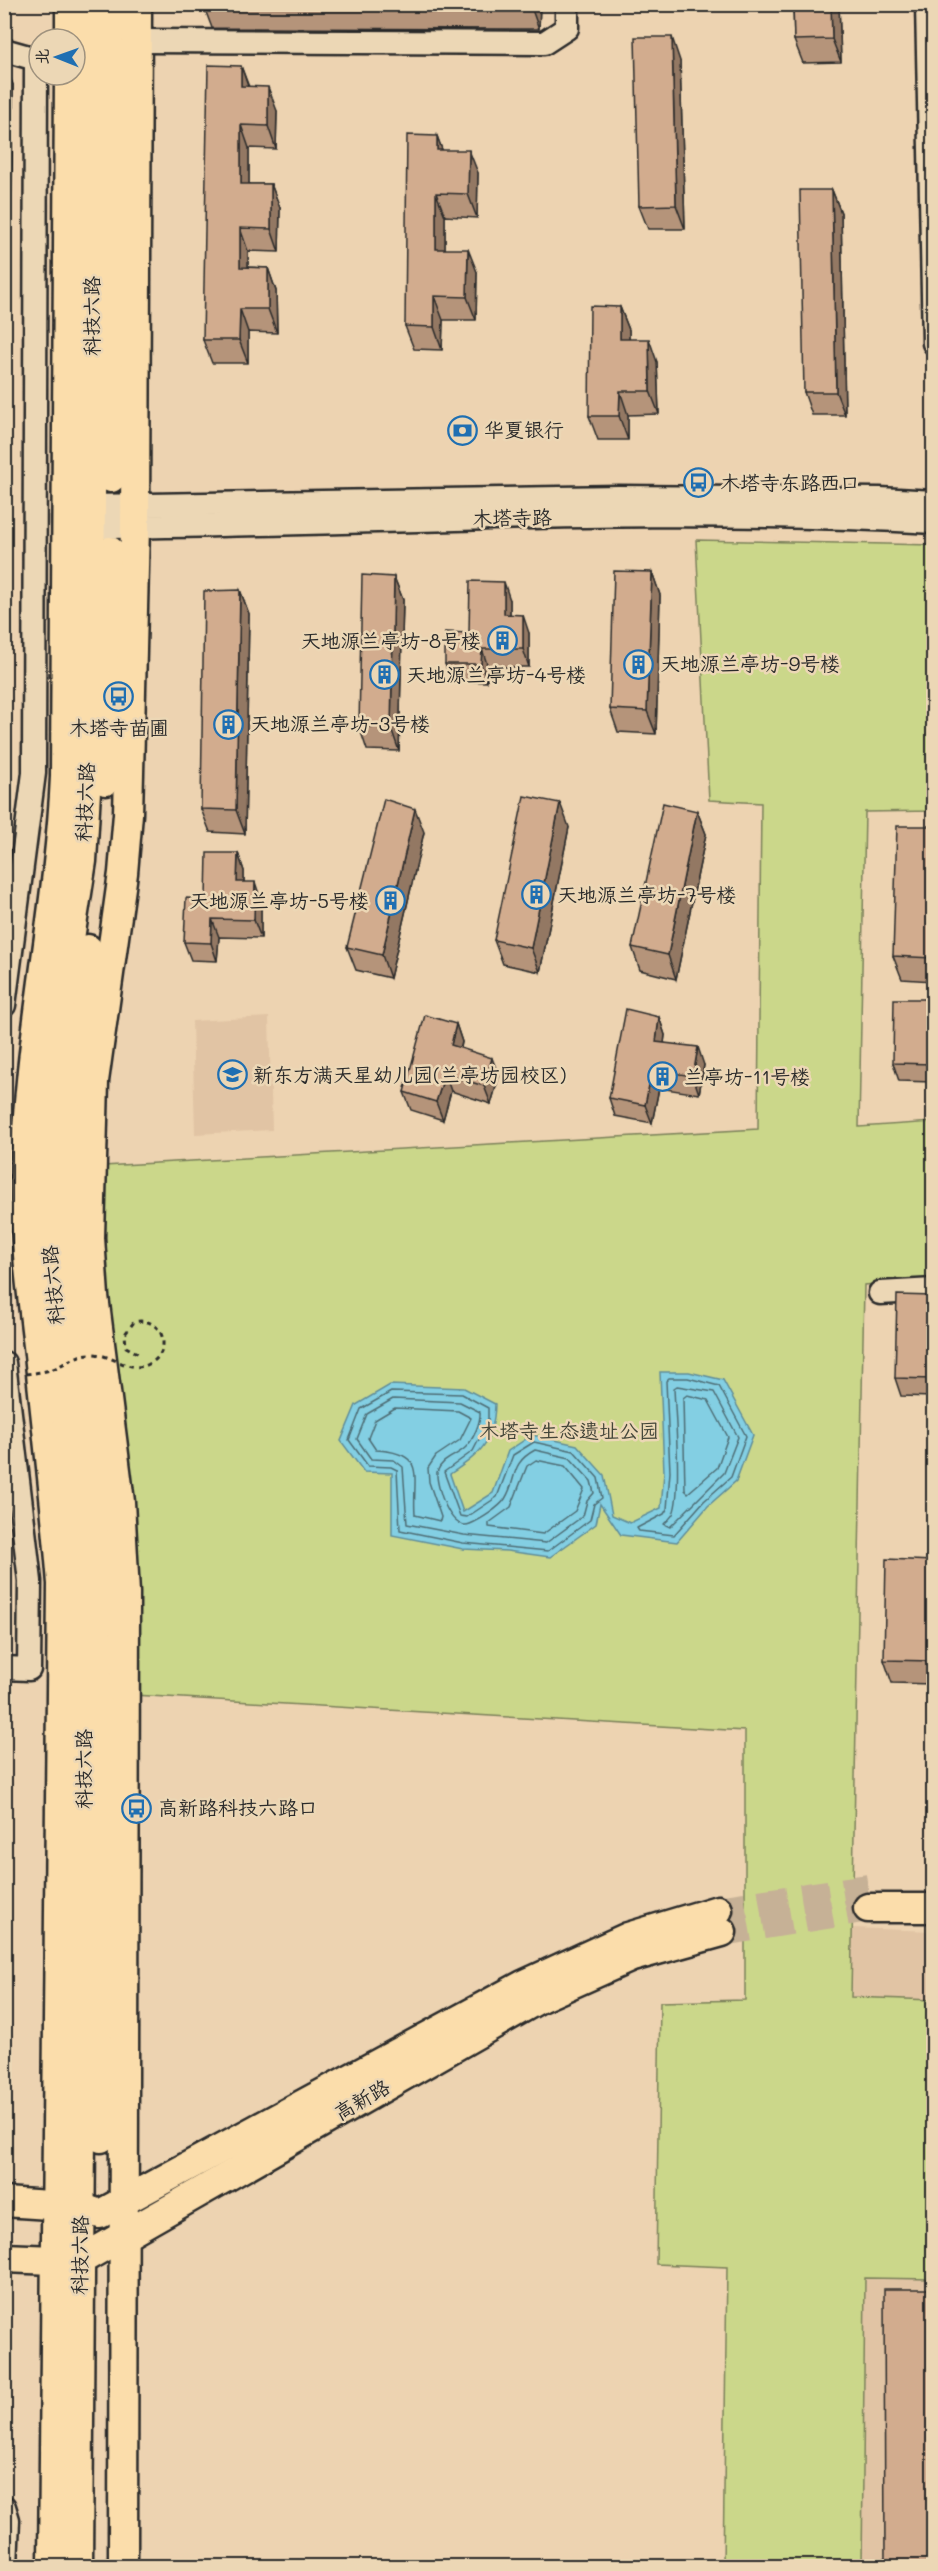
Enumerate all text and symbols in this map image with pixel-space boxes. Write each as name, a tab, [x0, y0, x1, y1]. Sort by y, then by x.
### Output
north arrow	[27, 27, 87, 87]
text: 北	[31, 49, 52, 65]
street label: 科技六路	[78, 275, 104, 356]
bank icon: 华夏银行	[447, 414, 479, 446]
place label: 华夏银行	[484, 416, 564, 442]
bus stop icon: 木塔寺东路西口	[683, 467, 715, 499]
place label: 木塔寺东路西口	[720, 469, 860, 495]
street label: 木塔寺路	[472, 503, 553, 531]
building icon: 天地源兰亭坊-8号楼	[486, 625, 518, 657]
place label: 天地源兰亭坊-8号楼	[300, 627, 481, 653]
building icon: 天地源兰亭坊-9号楼	[623, 648, 655, 680]
place label: 天地源兰亭坊-9号楼	[660, 650, 840, 676]
building icon: 天地源兰亭坊-4号楼	[369, 659, 401, 691]
place label: 天地源兰亭坊-4号楼	[406, 661, 586, 687]
bus stop icon: 木塔寺苗圃	[103, 681, 135, 713]
building icon: 天地源兰亭坊-3号楼	[213, 708, 245, 740]
place label: 天地源兰亭坊-3号楼	[250, 710, 430, 736]
place label: 木塔寺苗圃	[69, 714, 169, 740]
street label: 科技六路	[69, 760, 99, 843]
building icon: 天地源兰亭坊-7号楼	[520, 879, 552, 911]
place label: 天地源兰亭坊-7号楼	[557, 881, 737, 907]
building icon: 天地源兰亭坊-5号楼	[374, 885, 406, 917]
place label: 天地源兰亭坊-5号楼	[189, 887, 369, 913]
school or university icon: 新东方满天星幼儿园(兰亭坊园校区)	[216, 1059, 248, 1091]
place label: 新东方满天星幼儿园(兰亭坊园校区)	[253, 1061, 567, 1087]
building icon: 兰亭坊-11号楼	[647, 1061, 679, 1093]
place label: 兰亭坊-11号楼	[684, 1063, 810, 1089]
street label: 科技六路	[35, 1243, 68, 1326]
park label: 木塔寺生态遗址公园	[479, 1417, 659, 1443]
street label: 科技六路	[70, 1728, 96, 1809]
bus stop icon: 高新路科技六路口	[121, 1792, 153, 1824]
place label: 高新路科技六路口	[158, 1794, 318, 1820]
street label: 高新路	[329, 2072, 395, 2125]
street label: 科技六路	[65, 2214, 93, 2295]

